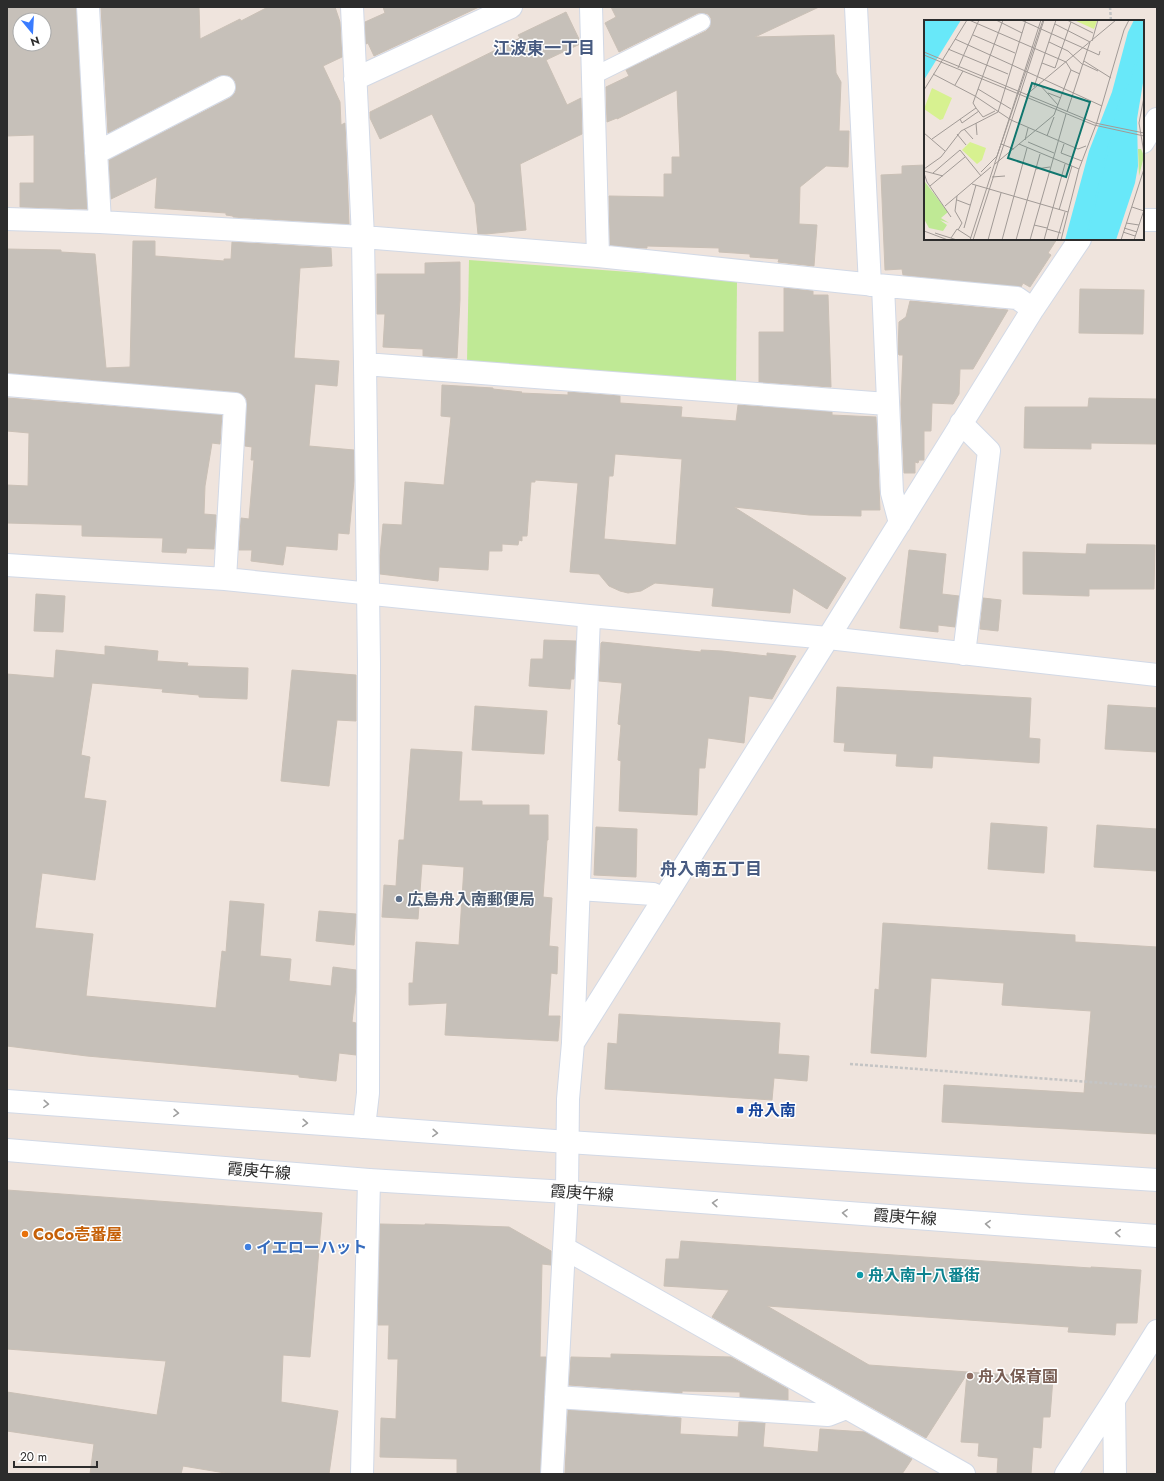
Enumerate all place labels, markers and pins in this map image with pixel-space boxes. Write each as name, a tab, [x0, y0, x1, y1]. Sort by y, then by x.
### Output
place label: 広島舟入南郵便局	[407, 888, 535, 911]
marker: 広島舟入南郵便局	[394, 894, 404, 904]
place label: 舟入南	[748, 1099, 796, 1122]
marker: 舟入南	[735, 1105, 745, 1115]
place label: CoCo壱番屋	[33, 1223, 122, 1246]
marker: CoCo壱番屋	[20, 1229, 30, 1239]
place label: イエローハット	[256, 1236, 368, 1259]
marker: イエローハット	[243, 1242, 253, 1252]
place label: 舟入南十八番街	[868, 1264, 980, 1287]
marker: 舟入南十八番街	[855, 1270, 865, 1280]
place label: 舟入保育園	[978, 1365, 1058, 1388]
marker: 舟入保育園	[965, 1371, 975, 1381]

